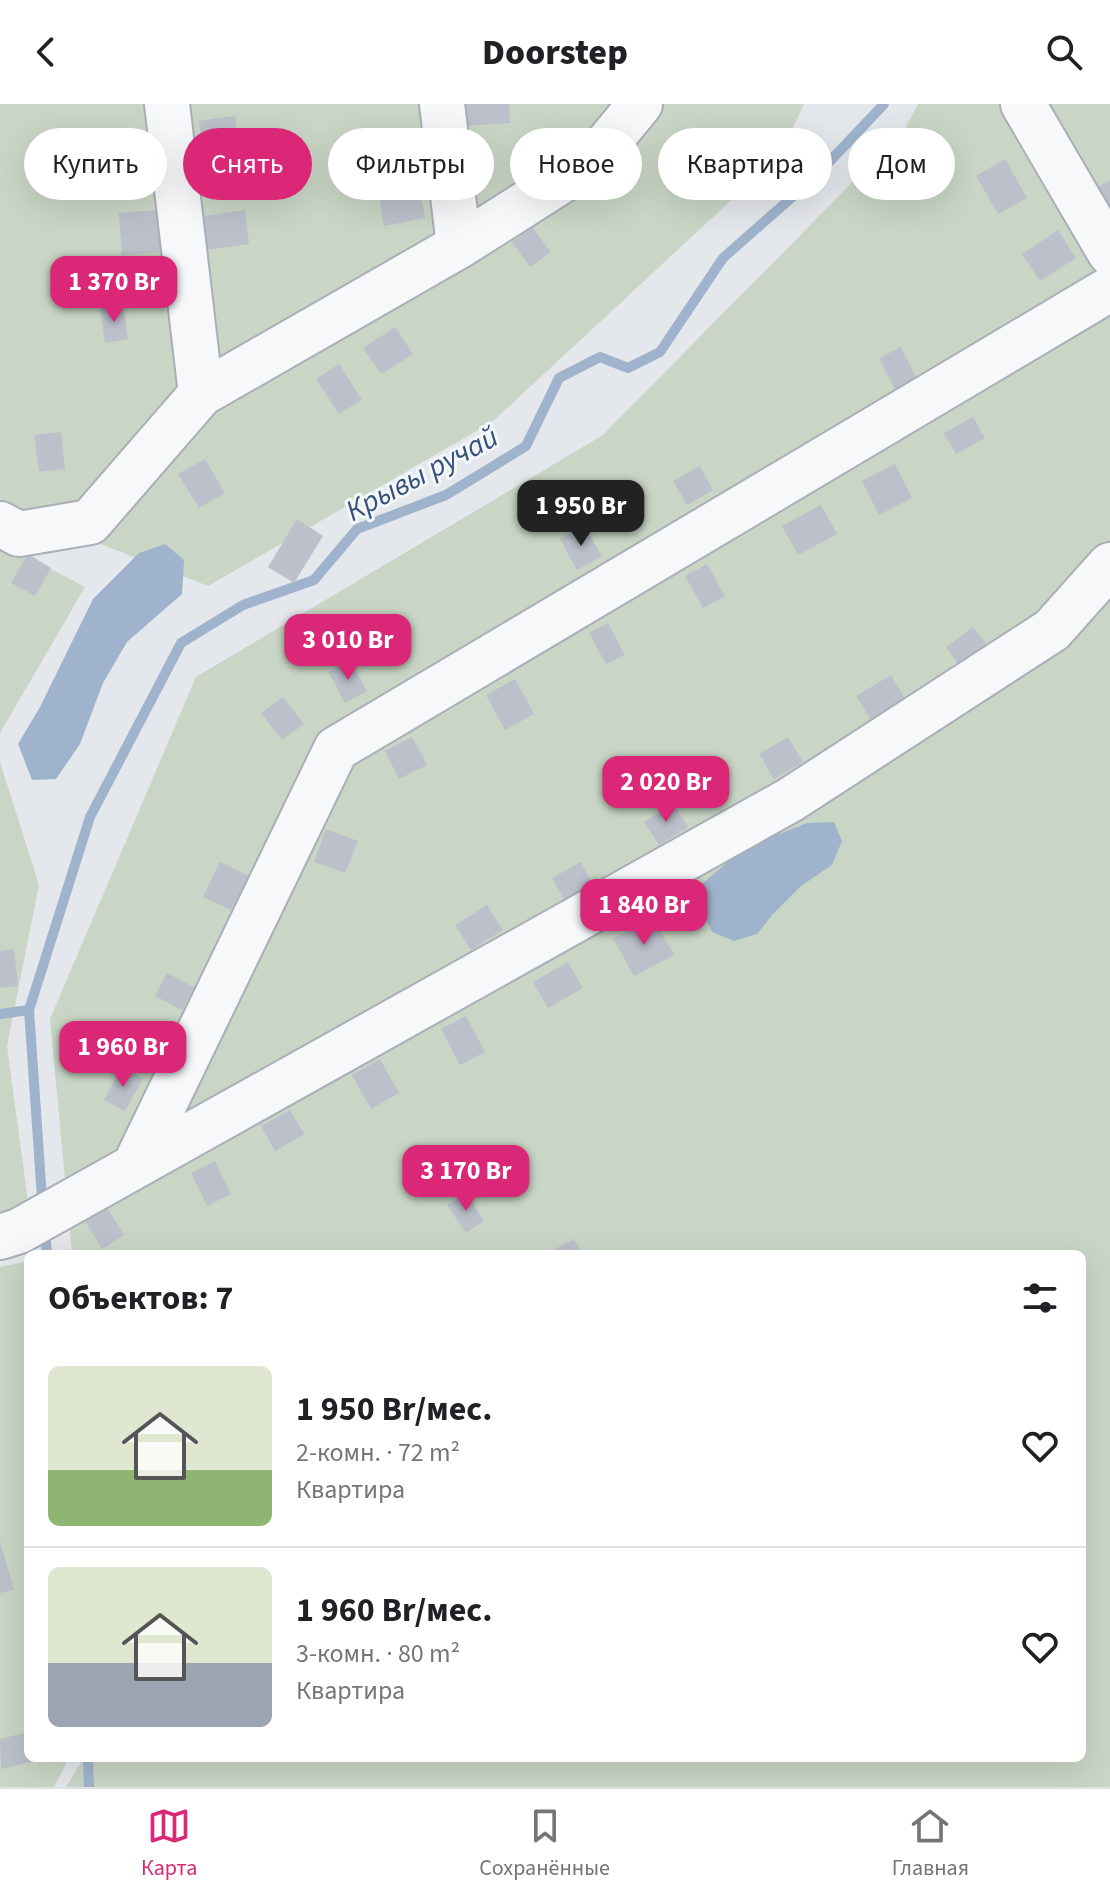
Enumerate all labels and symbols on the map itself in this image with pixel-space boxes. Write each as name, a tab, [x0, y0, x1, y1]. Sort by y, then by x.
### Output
pin: 1 370 Br	[31, 256, 197, 324]
water label: Крывы ручай	[338, 416, 506, 532]
pin: 1 950 Br	[498, 480, 664, 548]
pin: 3 010 Br	[265, 614, 431, 682]
pin: 2 020 Br	[583, 756, 749, 824]
pin: 1 840 Br	[561, 879, 727, 947]
pin: 1 960 Br	[40, 1021, 206, 1089]
pin: 3 170 Br	[383, 1145, 549, 1213]

